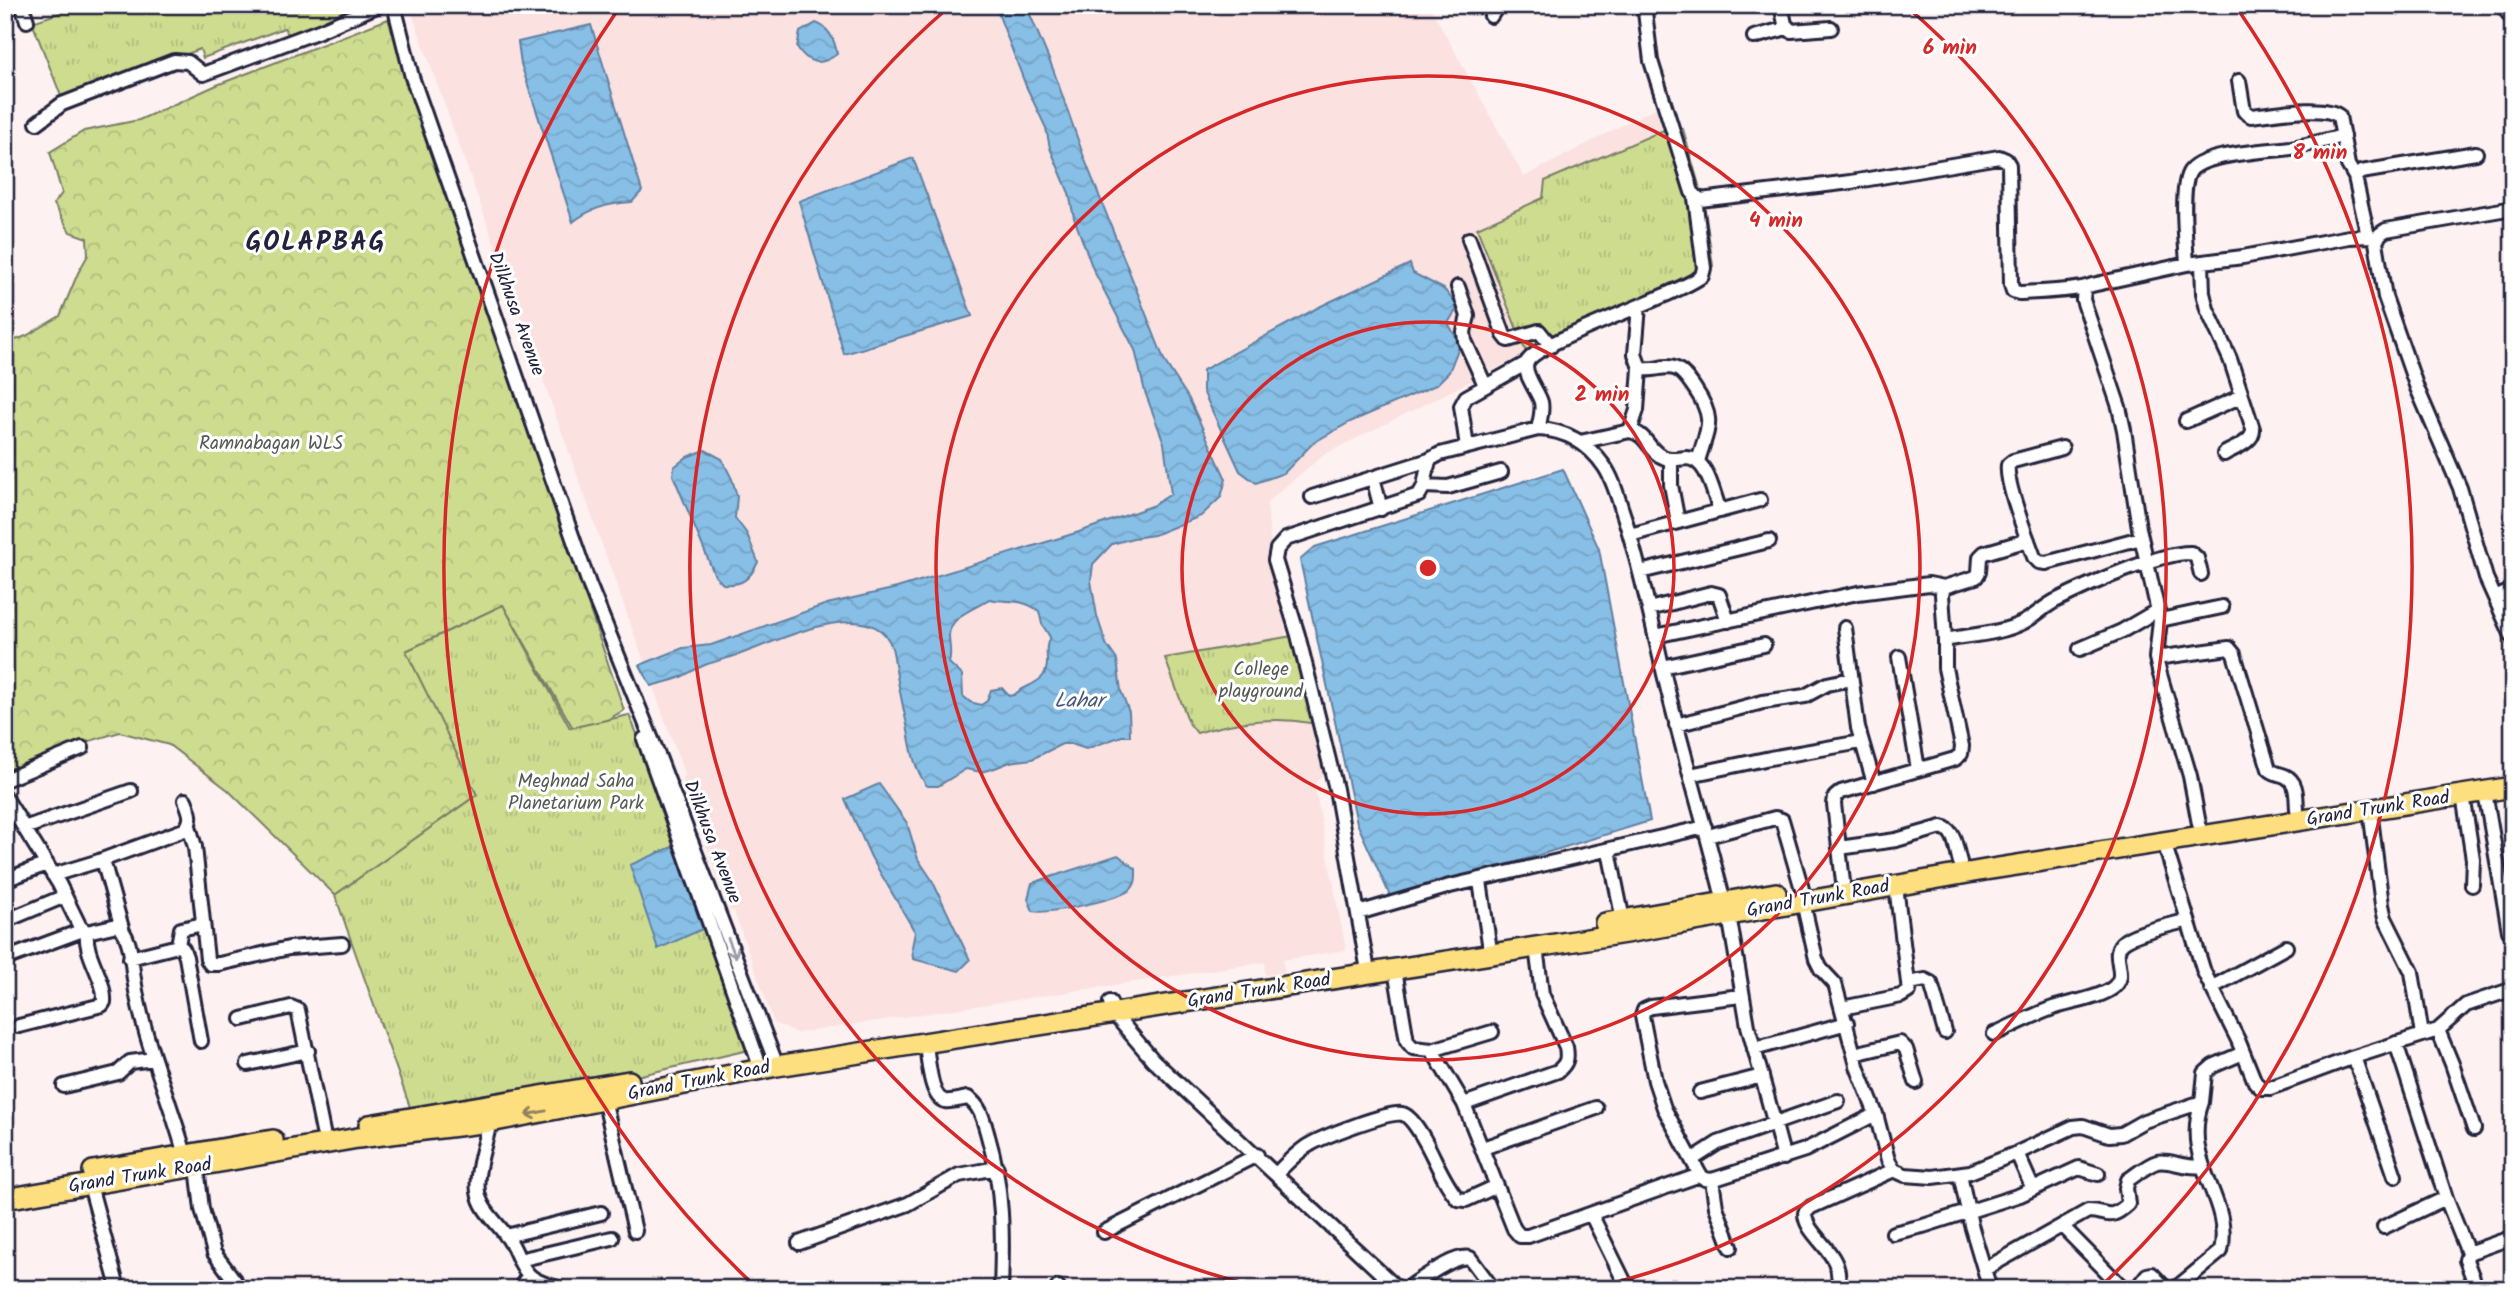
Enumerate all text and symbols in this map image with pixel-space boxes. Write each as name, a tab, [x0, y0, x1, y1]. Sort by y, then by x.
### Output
text: 6 min	[1923, 32, 1977, 65]
text: 8 min	[2293, 137, 2347, 170]
text: 4 min	[1749, 205, 1803, 238]
district label: GOLAPBAG	[246, 222, 386, 264]
street label: Dilkhusa Avenue	[480, 248, 553, 381]
text: 2 min	[1575, 379, 1629, 412]
park label: Ramnabagan WLS	[199, 429, 343, 459]
centre of rings	[1416, 556, 1440, 580]
park label: College playground	[1218, 655, 1304, 707]
water label: Lahar	[1054, 685, 1108, 718]
park label: Meghnad Saha Planetarium Park	[508, 767, 644, 819]
street label: Dilkhusa Avenue	[675, 776, 749, 909]
street label: Grand Trunk Road	[2304, 783, 2452, 835]
street label: Grand Trunk Road	[1744, 872, 1892, 926]
one-way arrow	[727, 936, 740, 958]
street label: Grand Trunk Road	[1185, 965, 1333, 1017]
street label: Grand Trunk Road	[625, 1052, 773, 1109]
one-way arrow	[525, 1106, 548, 1120]
street label: Grand Trunk Road	[66, 1150, 214, 1202]

